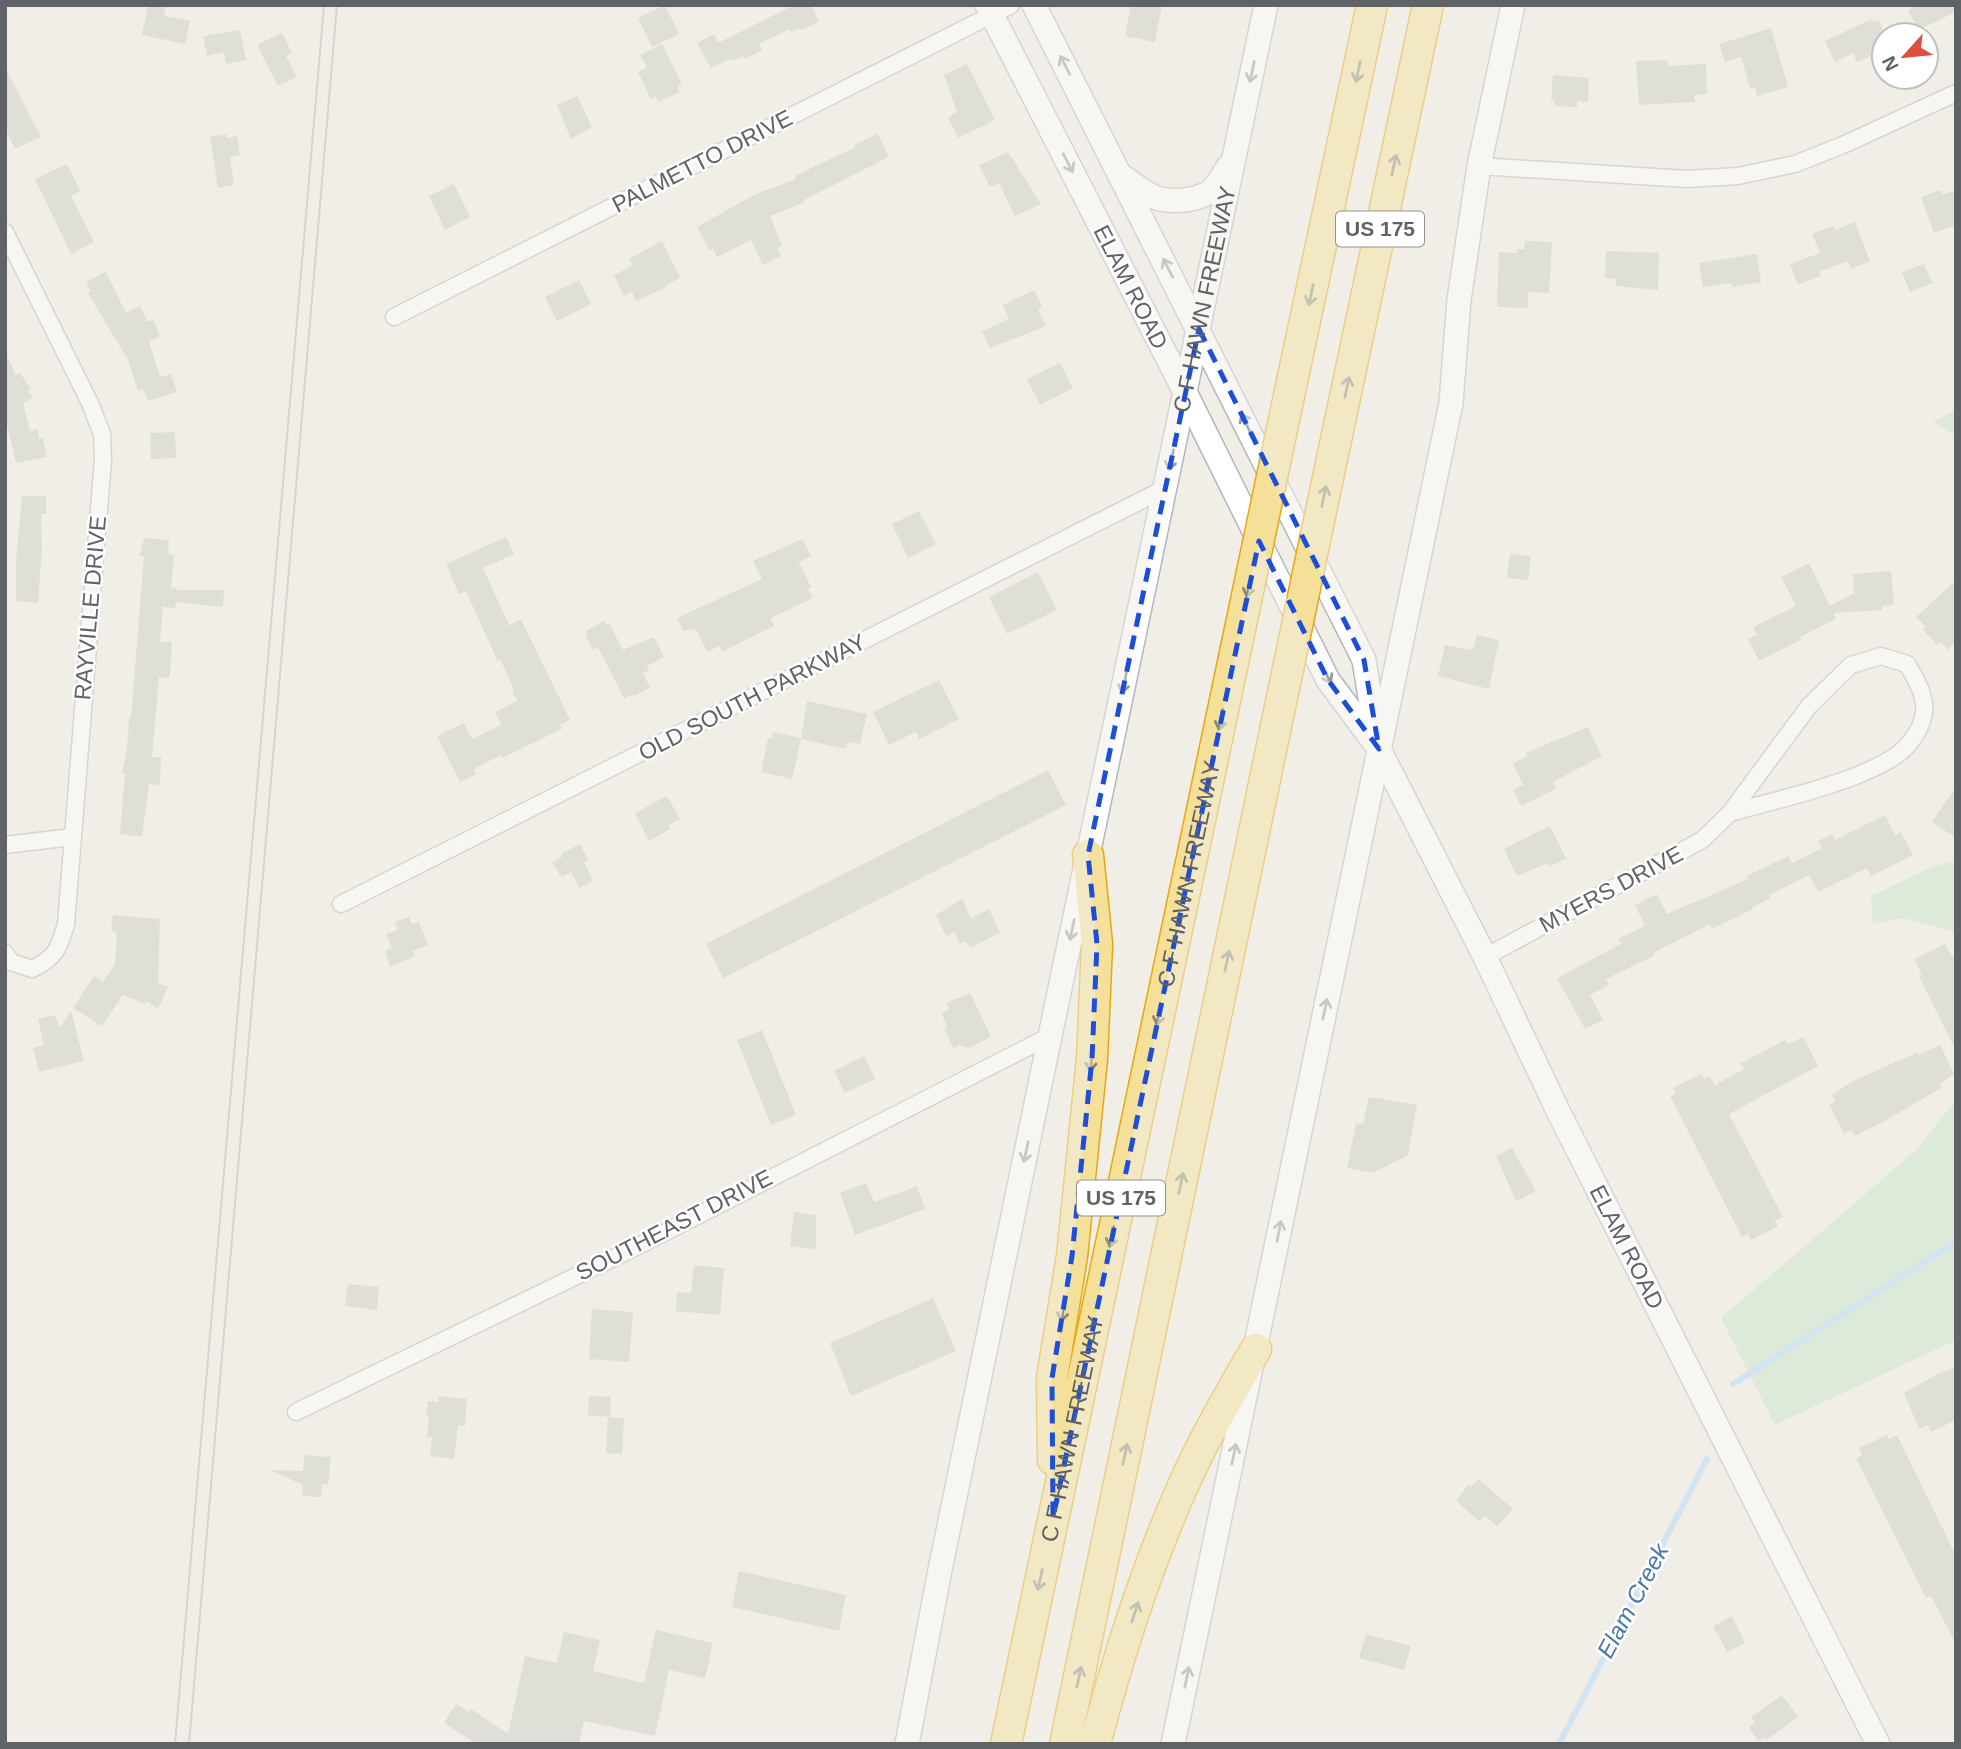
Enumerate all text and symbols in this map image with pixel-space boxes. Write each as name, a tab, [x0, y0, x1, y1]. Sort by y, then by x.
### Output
north arrow	[1870, 21, 1940, 91]
text: N	[1878, 53, 1903, 74]
one-way arrow	[1057, 55, 1071, 76]
one-way arrow	[1245, 60, 1259, 83]
one-way arrow	[1350, 60, 1364, 83]
street label: PALMETTO DRIVE	[608, 104, 796, 218]
one-way arrow	[1061, 152, 1075, 173]
one-way arrow	[1387, 154, 1401, 177]
street label: C F HAWN FREEWAY	[1168, 184, 1241, 415]
road number: US 175	[1336, 212, 1424, 246]
street label: ELAM ROAD	[1089, 221, 1173, 353]
one-way arrow	[1160, 258, 1174, 279]
one-way arrow	[1303, 283, 1317, 306]
one-way arrow	[1340, 376, 1354, 399]
one-way arrow	[1238, 413, 1252, 434]
one-way arrow	[1163, 449, 1176, 471]
one-way arrow	[1317, 485, 1331, 508]
street label: RAYVILLE DRIVE	[69, 515, 111, 701]
one-way arrow	[1242, 575, 1256, 598]
street label: OLD SOUTH PARKWAY	[634, 628, 870, 766]
one-way arrow	[1319, 664, 1333, 684]
one-way arrow	[1116, 671, 1130, 694]
one-way arrow	[1214, 708, 1228, 731]
street label: C F HAWN FREEWAY	[1152, 758, 1225, 989]
street label: MYERS DRIVE	[1535, 840, 1687, 938]
one-way arrow	[1065, 918, 1079, 941]
one-way arrow	[1221, 950, 1235, 973]
one-way arrow	[1318, 998, 1332, 1021]
one-way arrow	[1152, 1003, 1166, 1026]
one-way arrow	[1084, 1049, 1097, 1071]
one-way arrow	[1018, 1140, 1032, 1163]
street label: SOUTHEAST DRIVE	[571, 1164, 777, 1286]
one-way arrow	[1175, 1172, 1189, 1195]
road number: US 175	[1077, 1180, 1165, 1216]
street label: ELAM ROAD	[1585, 1181, 1669, 1313]
one-way arrow	[1273, 1220, 1287, 1243]
one-way arrow	[1105, 1225, 1119, 1248]
one-way arrow	[1056, 1299, 1069, 1322]
street label: C F HAWN FREEWAY	[1036, 1313, 1109, 1544]
one-way arrow	[1119, 1443, 1133, 1466]
one-way arrow	[1228, 1443, 1241, 1466]
water label: Elam Creek	[1591, 1537, 1675, 1662]
one-way arrow	[1033, 1568, 1047, 1591]
one-way arrow	[1130, 1601, 1143, 1623]
one-way arrow	[1072, 1666, 1086, 1689]
one-way arrow	[1180, 1666, 1194, 1689]

